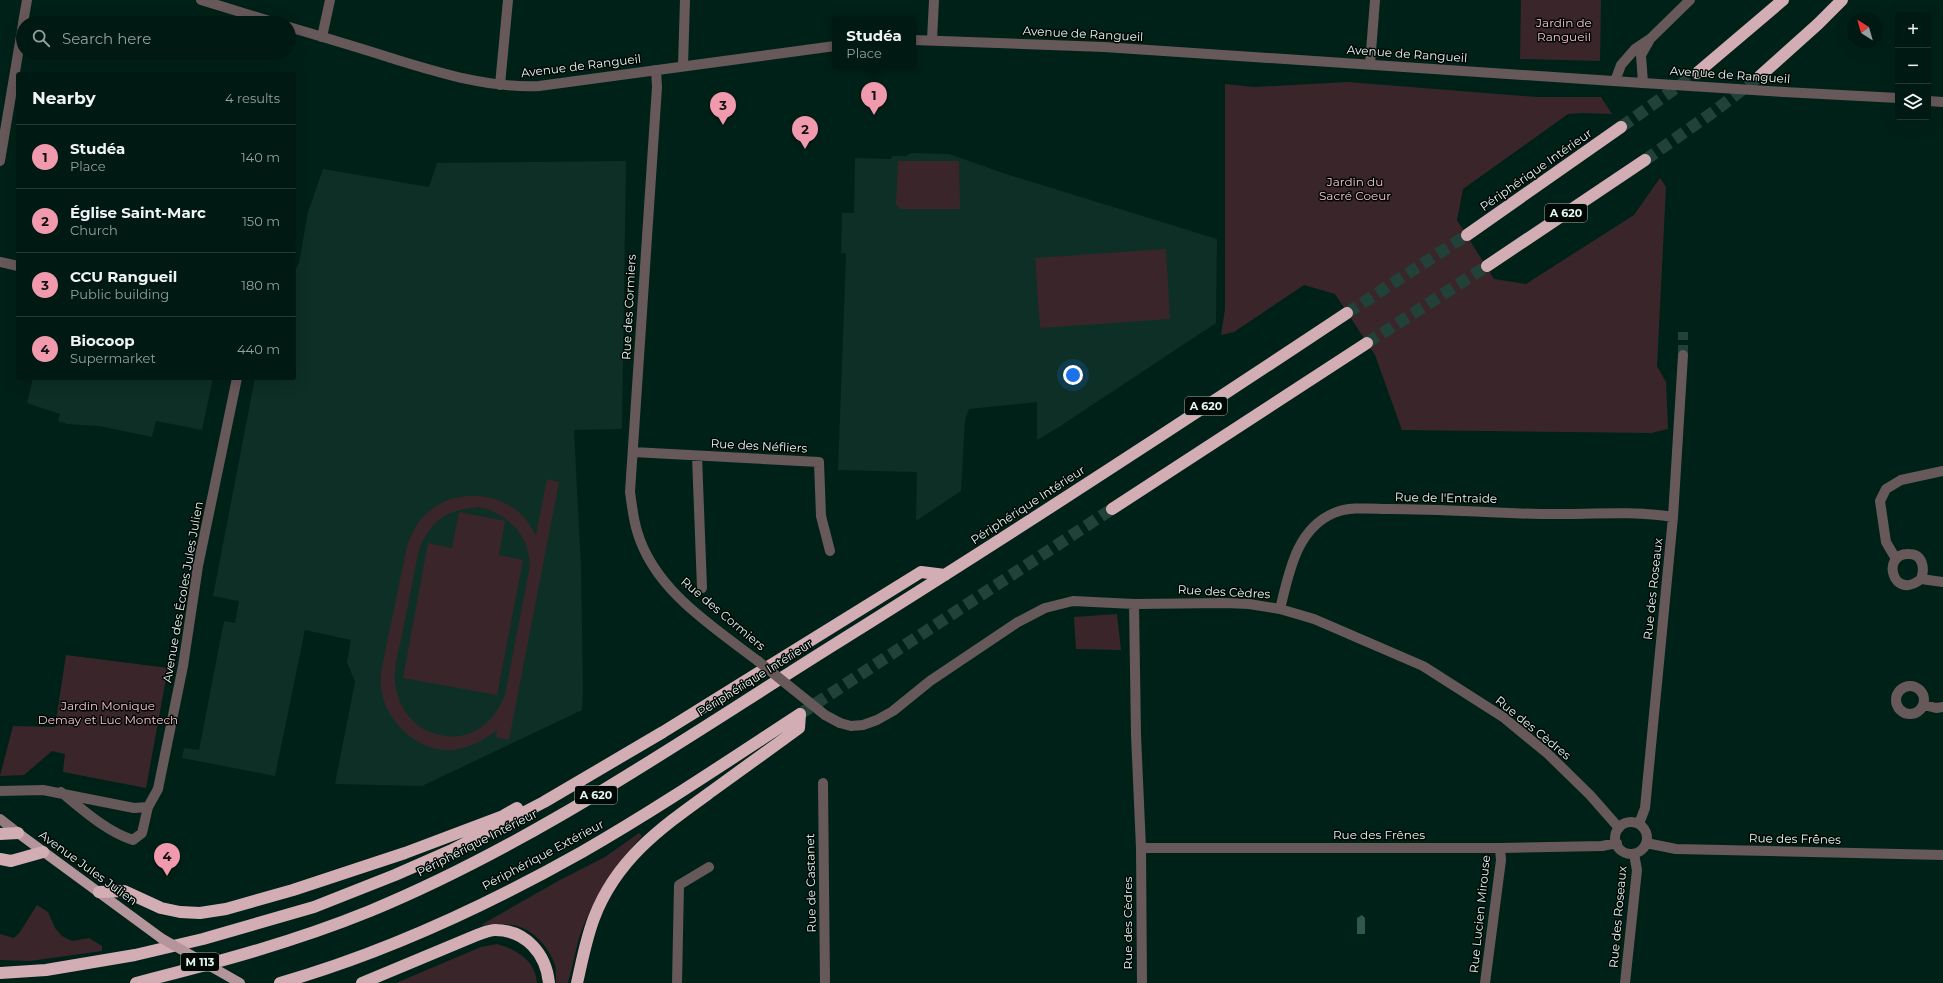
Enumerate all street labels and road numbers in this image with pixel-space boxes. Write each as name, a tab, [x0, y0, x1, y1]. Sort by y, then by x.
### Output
street label: Avenue de Rangueil	[1022, 23, 1144, 44]
street label: Avenue de Rangueil	[1346, 42, 1468, 65]
street label: Avenue de Rangueil	[520, 51, 642, 80]
street label: Avenue de Rangueil	[1669, 63, 1791, 86]
street label: Périphérique Intérieur	[1477, 125, 1595, 214]
road number: A 620	[1545, 204, 1587, 222]
street label: Rue des Cormiers	[618, 254, 639, 360]
road number: A 620	[1185, 397, 1227, 415]
street label: Rue des Néfliers	[710, 435, 808, 456]
street label: Périphérique Intérieur	[968, 462, 1088, 547]
street label: Rue de l'Entraide	[1395, 489, 1497, 506]
street label: Avenue des Écoles Jules Julien	[159, 500, 206, 684]
street label: Rue des Roseaux	[1640, 537, 1665, 641]
street label: Rue des Cormiers	[678, 574, 769, 653]
street label: Rue des Cèdres	[1177, 582, 1271, 601]
street label: Périphérique Intérieur	[694, 636, 815, 719]
street label: Rue des Cèdres	[1492, 693, 1574, 763]
road number: A 620	[575, 786, 617, 804]
street label: Périphérique Intérieur	[414, 806, 540, 880]
street label: Périphérique Extérieur	[479, 816, 606, 893]
street label: Avenue Jules Julien	[36, 827, 140, 908]
street label: Rue des Frênes	[1333, 827, 1425, 842]
street label: Rue des Frênes	[1749, 830, 1841, 847]
street label: Rue de Castanet	[802, 833, 819, 933]
street label: Rue Lucien Mirouse	[1466, 854, 1493, 974]
street label: Rue des Roseaux	[1606, 865, 1629, 969]
street label: Rue des Cèdres	[1120, 876, 1135, 969]
road number: M 113	[181, 953, 219, 971]

